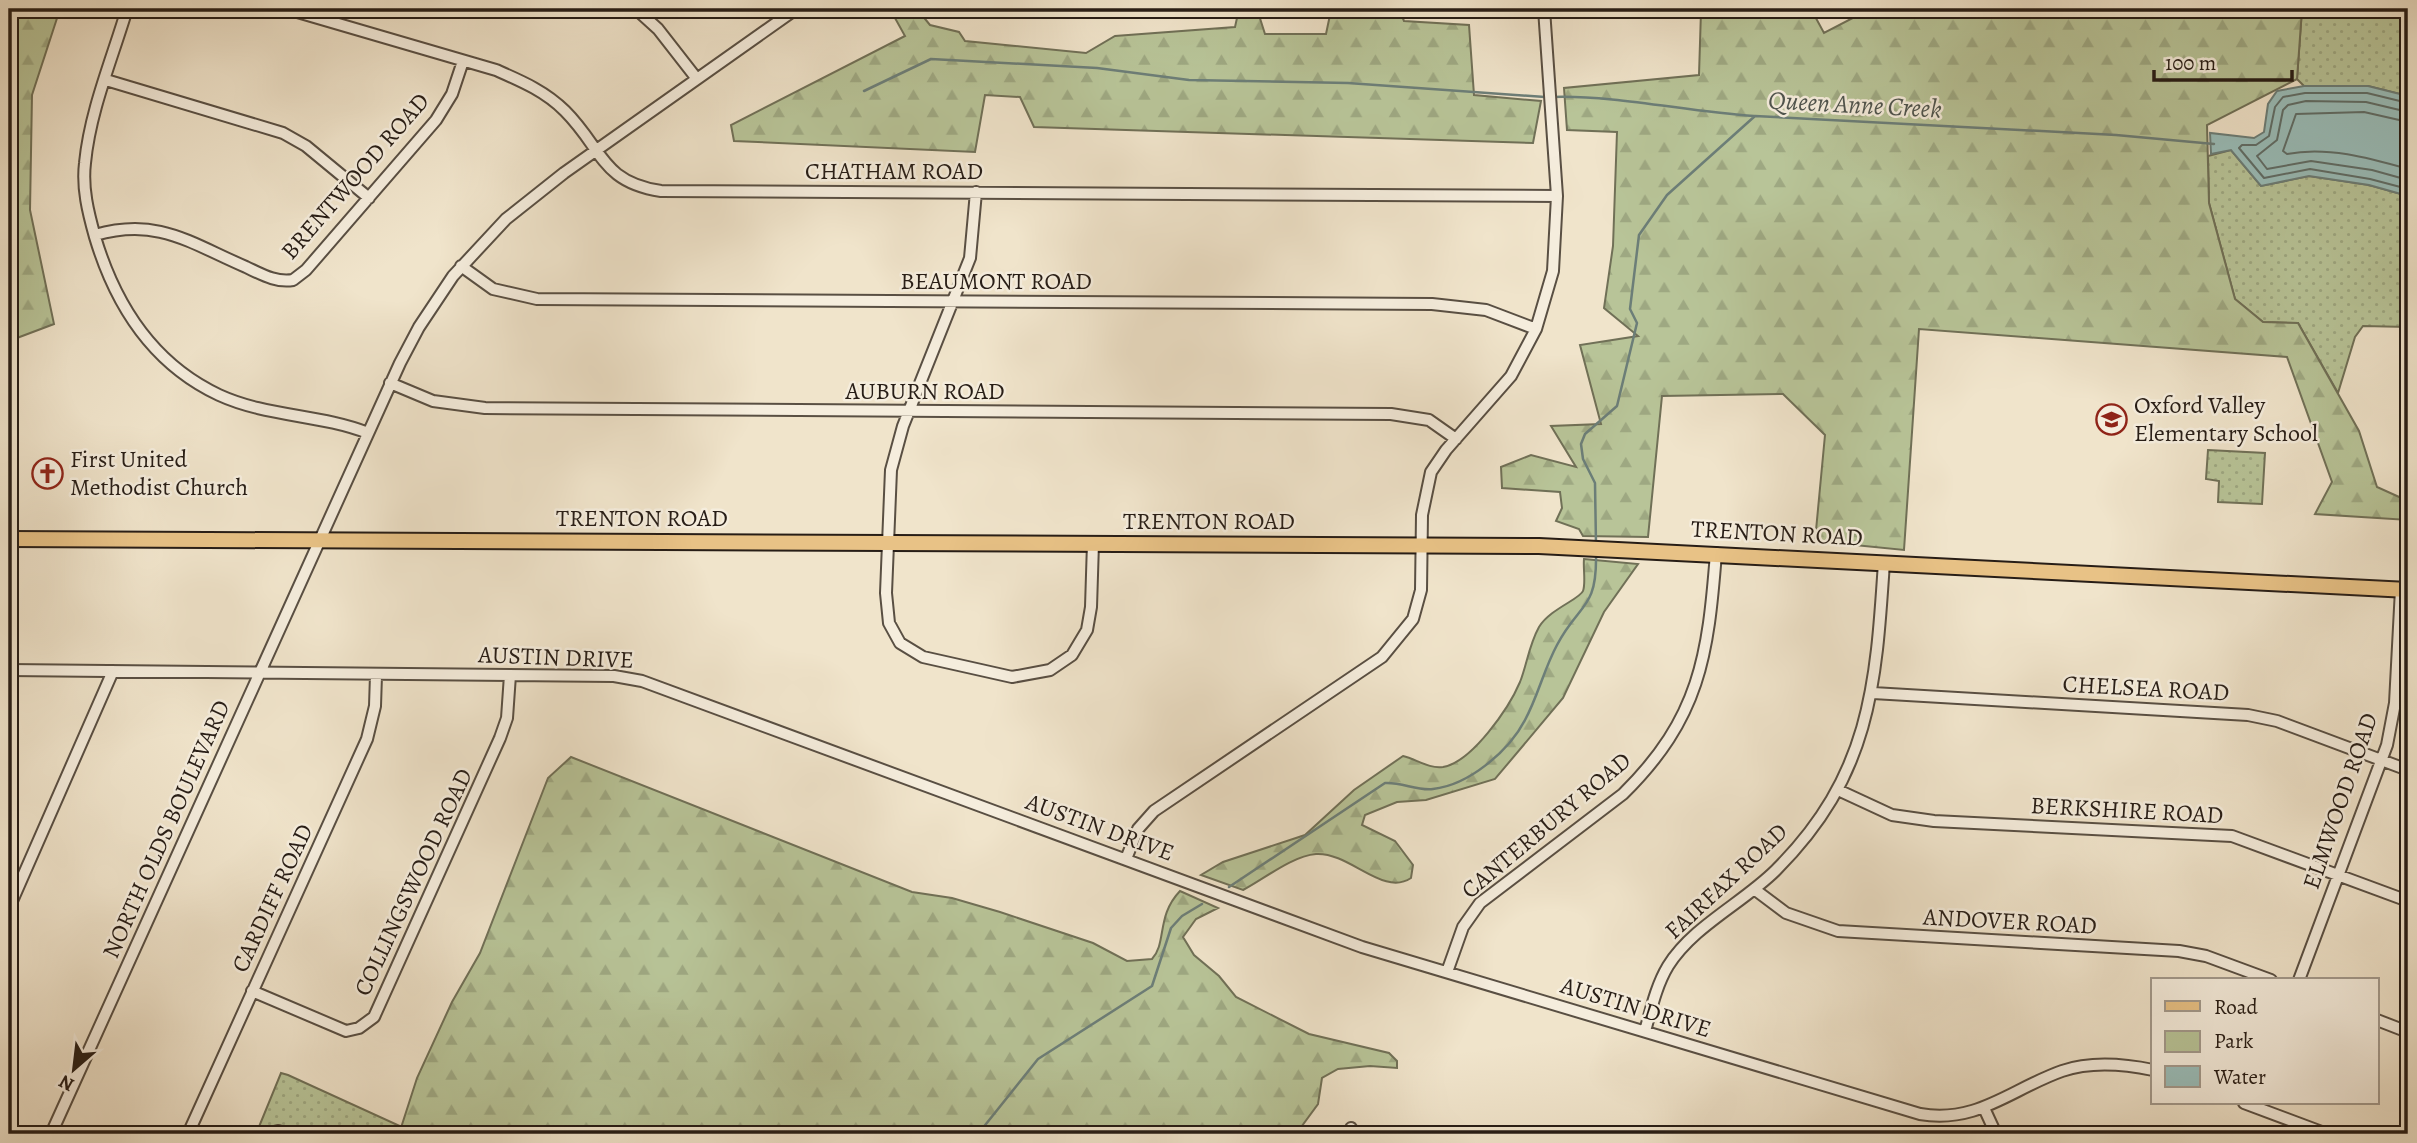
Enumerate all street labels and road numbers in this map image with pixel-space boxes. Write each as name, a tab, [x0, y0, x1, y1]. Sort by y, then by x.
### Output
street label: BRENTWOOD ROAD	[274, 86, 436, 266]
street label: CHATHAM ROAD	[805, 155, 983, 187]
street label: BEAUMONT ROAD	[900, 265, 1092, 297]
street label: AUBURN ROAD	[844, 375, 1005, 407]
street label: TRENTON ROAD	[556, 502, 728, 534]
street label: TRENTON ROAD	[1123, 505, 1295, 537]
street label: TRENTON ROAD	[1690, 513, 1864, 553]
street label: AUSTIN DRIVE	[477, 638, 634, 676]
street label: CHELSEA ROAD	[2062, 668, 2230, 708]
street label: NORTH OLDS BOULEVARD	[95, 695, 237, 963]
street label: ELMWOOD ROAD	[2295, 709, 2385, 893]
street label: CANTERBURY ROAD	[1454, 744, 1638, 906]
street label: COLLINGSWOOD ROAD	[346, 763, 480, 1001]
street label: AUSTIN DRIVE	[1020, 785, 1179, 869]
street label: BERKSHIRE ROAD	[2030, 789, 2224, 831]
street label: FAIRFAX ROAD	[1658, 816, 1794, 946]
street label: CARDIFF ROAD	[224, 819, 320, 977]
street label: ANDOVER ROAD	[1921, 900, 2098, 942]
street label: AUSTIN DRIVE	[1556, 969, 1715, 1045]

